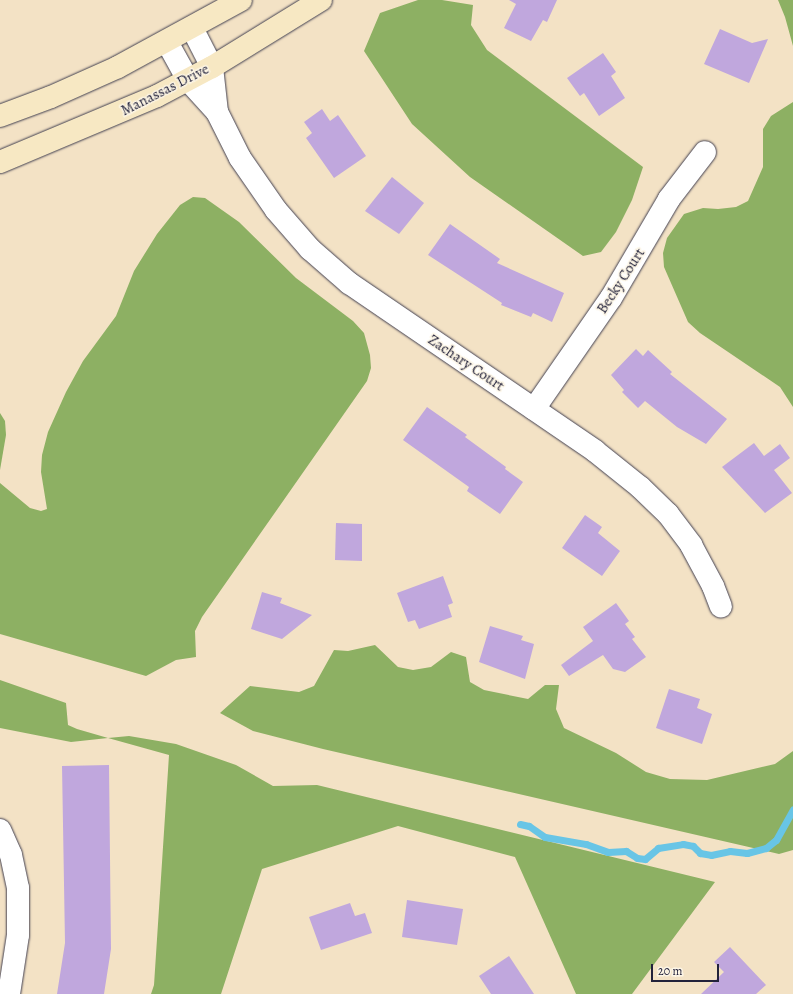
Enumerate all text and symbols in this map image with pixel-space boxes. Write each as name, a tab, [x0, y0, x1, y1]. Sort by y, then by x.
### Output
street label: Manassas Drive	[118, 60, 212, 120]
street label: Becky Court	[593, 245, 649, 317]
street label: Zachary Court	[425, 331, 507, 395]
scale bar	[653, 956, 721, 982]
text: 20 m	[658, 963, 682, 979]

